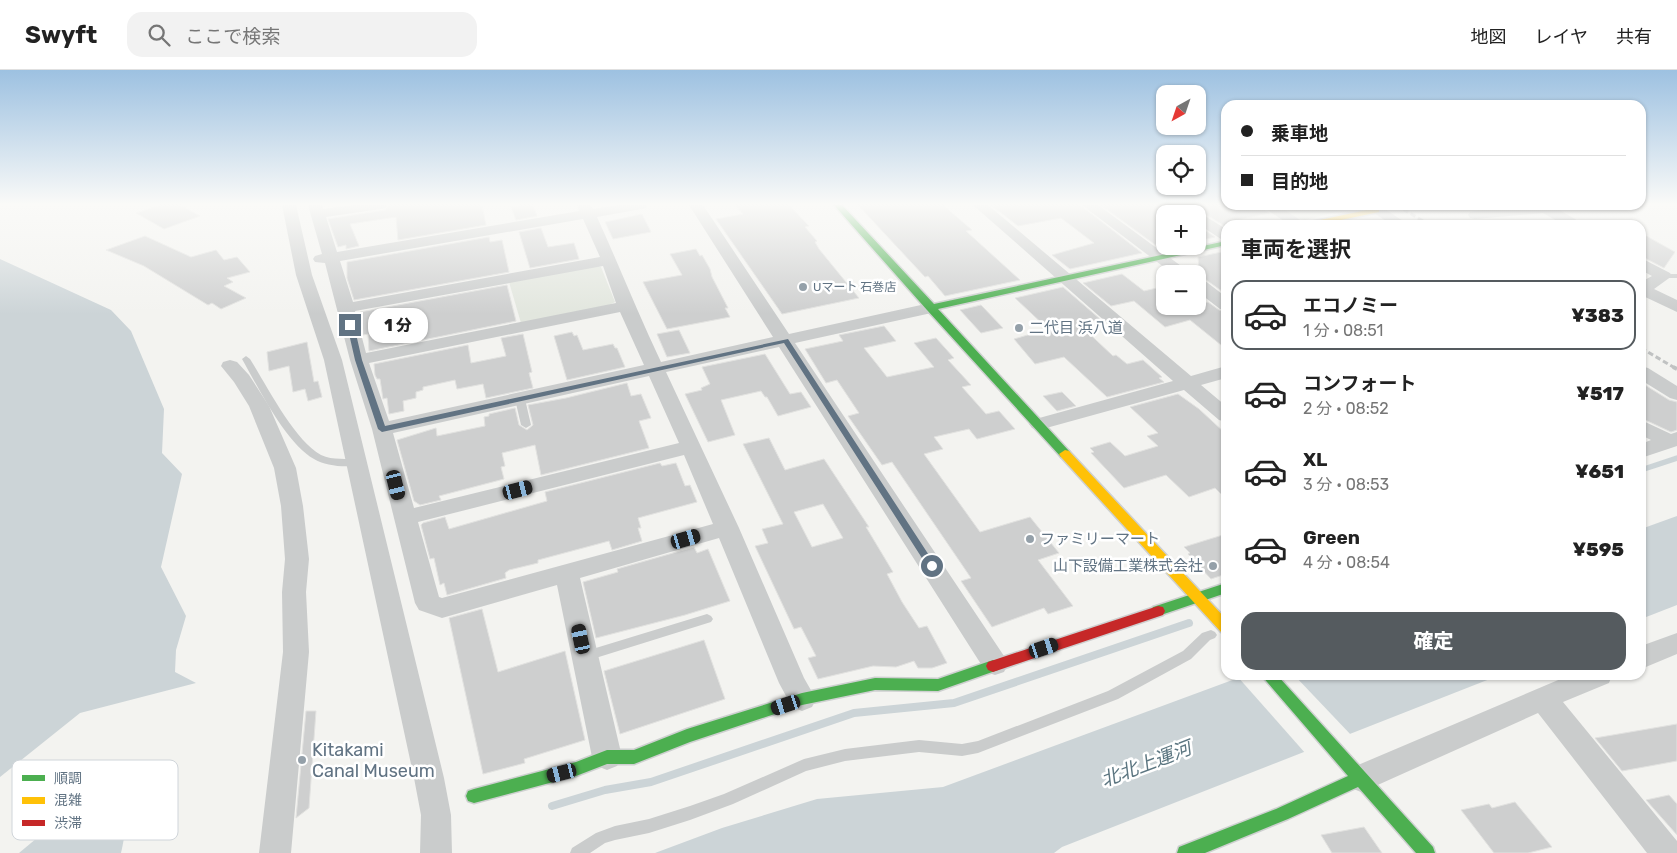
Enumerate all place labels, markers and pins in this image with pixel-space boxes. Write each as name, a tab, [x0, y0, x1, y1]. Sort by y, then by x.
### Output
place label: Uマート 石巻店	[813, 280, 896, 294]
marker: Uマート 石巻店	[797, 281, 809, 293]
place label: 二代目 浜八道	[1029, 319, 1123, 337]
marker: 二代目 浜八道	[1013, 322, 1025, 334]
place label: ファミリーマート	[1040, 530, 1160, 548]
marker: ファミリーマート	[1024, 533, 1036, 545]
place label: 山下設備工業株式会社	[1053, 557, 1203, 575]
marker: 山下設備工業株式会社	[1207, 560, 1219, 572]
place label: Kitakami Canal Museum	[312, 739, 435, 782]
marker: Kitakami Canal Museum	[296, 754, 308, 766]

